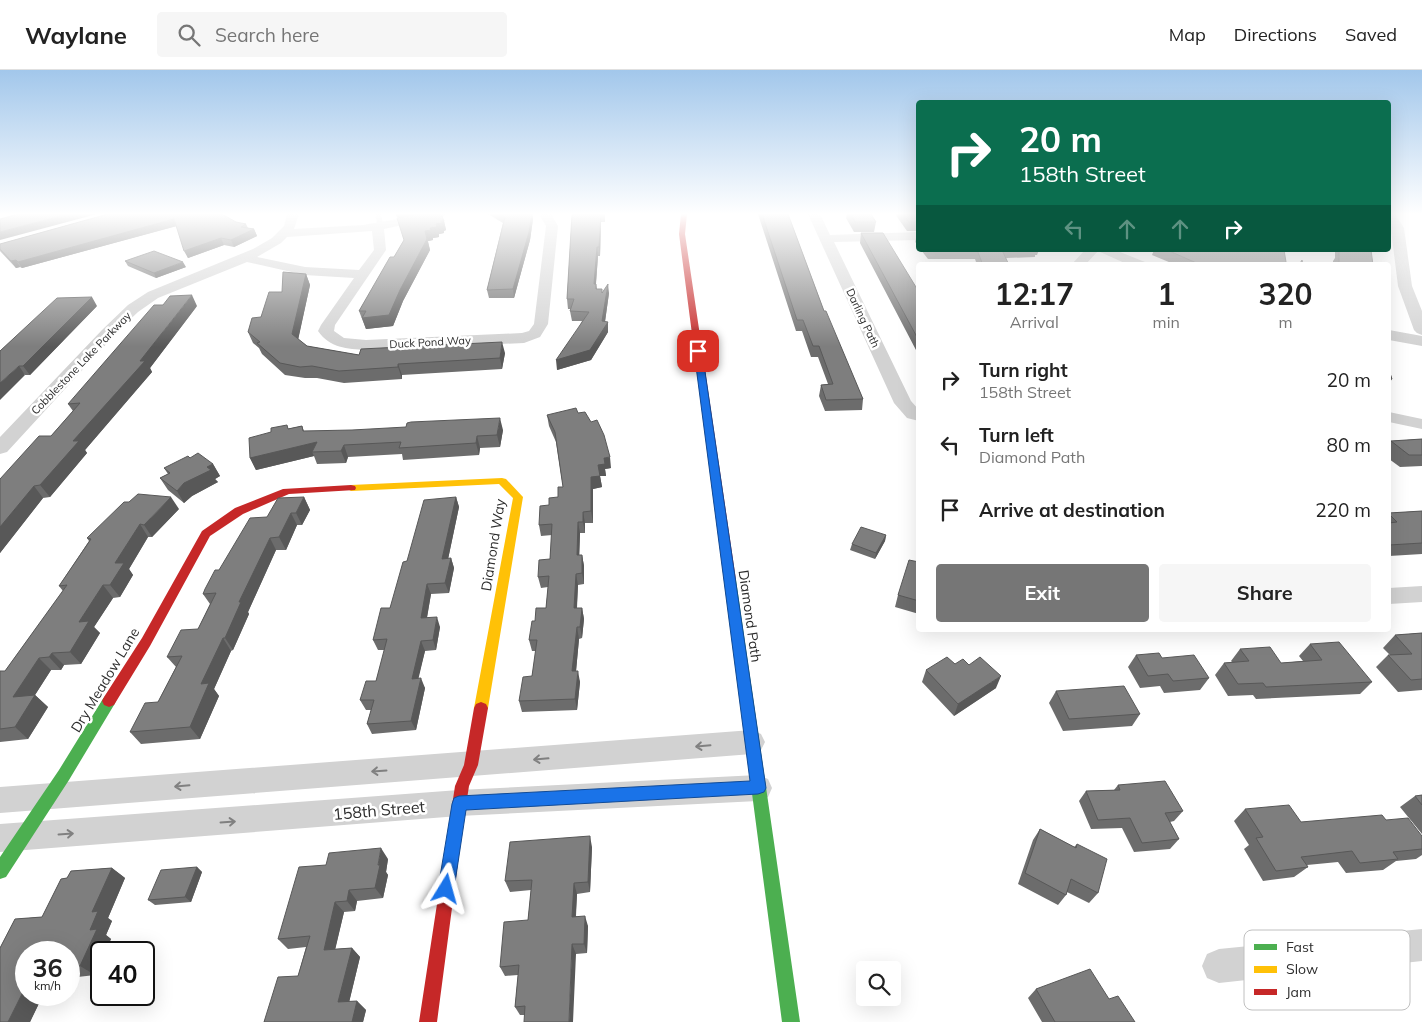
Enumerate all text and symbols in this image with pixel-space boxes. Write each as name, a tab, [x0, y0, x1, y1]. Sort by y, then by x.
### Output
search box	[157, 12, 507, 57]
text: Waylane	[25, 20, 127, 50]
icon: search	[175, 21, 203, 49]
text: Search here	[215, 23, 319, 47]
text: Map	[1169, 23, 1206, 46]
text: Directions	[1234, 23, 1317, 46]
text: Saved	[1345, 23, 1397, 46]
text: 20 m	[1019, 117, 1102, 161]
icon: right	[936, 120, 1001, 185]
text: 158th Street	[1019, 160, 1146, 188]
icon: left	[1060, 215, 1088, 243]
icon: ahead	[1113, 215, 1141, 243]
icon: ahead	[1166, 215, 1194, 243]
icon: right	[1219, 215, 1247, 243]
text: 12:17	[995, 275, 1074, 313]
text: 1	[1157, 275, 1175, 313]
text: 320	[1258, 275, 1312, 313]
street label: Darling Path	[843, 286, 883, 350]
street label: Cobblestone Lake Parkway	[28, 308, 134, 417]
text: Arrival	[1010, 312, 1059, 332]
text: min	[1153, 312, 1180, 332]
text: m	[1278, 312, 1292, 332]
pin	[677, 330, 719, 372]
street label: Duck Pond Way	[389, 333, 471, 351]
icon: arrive	[684, 337, 712, 365]
text: Turn right	[979, 358, 1068, 382]
icon: right	[936, 366, 964, 394]
text: 20 m	[1327, 368, 1371, 392]
text: 158th Street	[979, 382, 1071, 402]
text: Turn left	[979, 423, 1054, 447]
icon: left	[936, 431, 964, 459]
text: 80 m	[1327, 433, 1371, 457]
text: Diamond Path	[979, 447, 1085, 467]
icon: arrive	[936, 496, 964, 524]
street label: Diamond Way	[477, 497, 509, 592]
text: Arrive at destination	[979, 498, 1165, 522]
text: 220 m	[1315, 498, 1371, 522]
button: Exit	[936, 564, 1149, 622]
button: Share	[1159, 564, 1371, 622]
street label: Diamond Path	[735, 569, 765, 663]
street label: Dry Meadow Lane	[67, 624, 143, 736]
one-way arrow	[695, 741, 711, 751]
one-way arrow	[534, 754, 550, 764]
one-way arrow	[371, 766, 387, 775]
one-way arrow	[174, 781, 190, 790]
street label: 158th Street	[332, 796, 426, 824]
one-way arrow	[220, 818, 236, 827]
one-way arrow	[58, 829, 74, 839]
position arrow	[419, 862, 471, 914]
legend	[1244, 930, 1410, 1010]
text: Fast	[1286, 938, 1314, 956]
speed limit sign: 40	[90, 941, 155, 1006]
text: 36	[32, 952, 63, 983]
text: Slow	[1286, 960, 1318, 978]
map controls	[856, 961, 901, 1006]
button: search	[856, 961, 901, 1006]
text: km/h	[34, 978, 61, 993]
text: Jam	[1286, 983, 1311, 1001]

